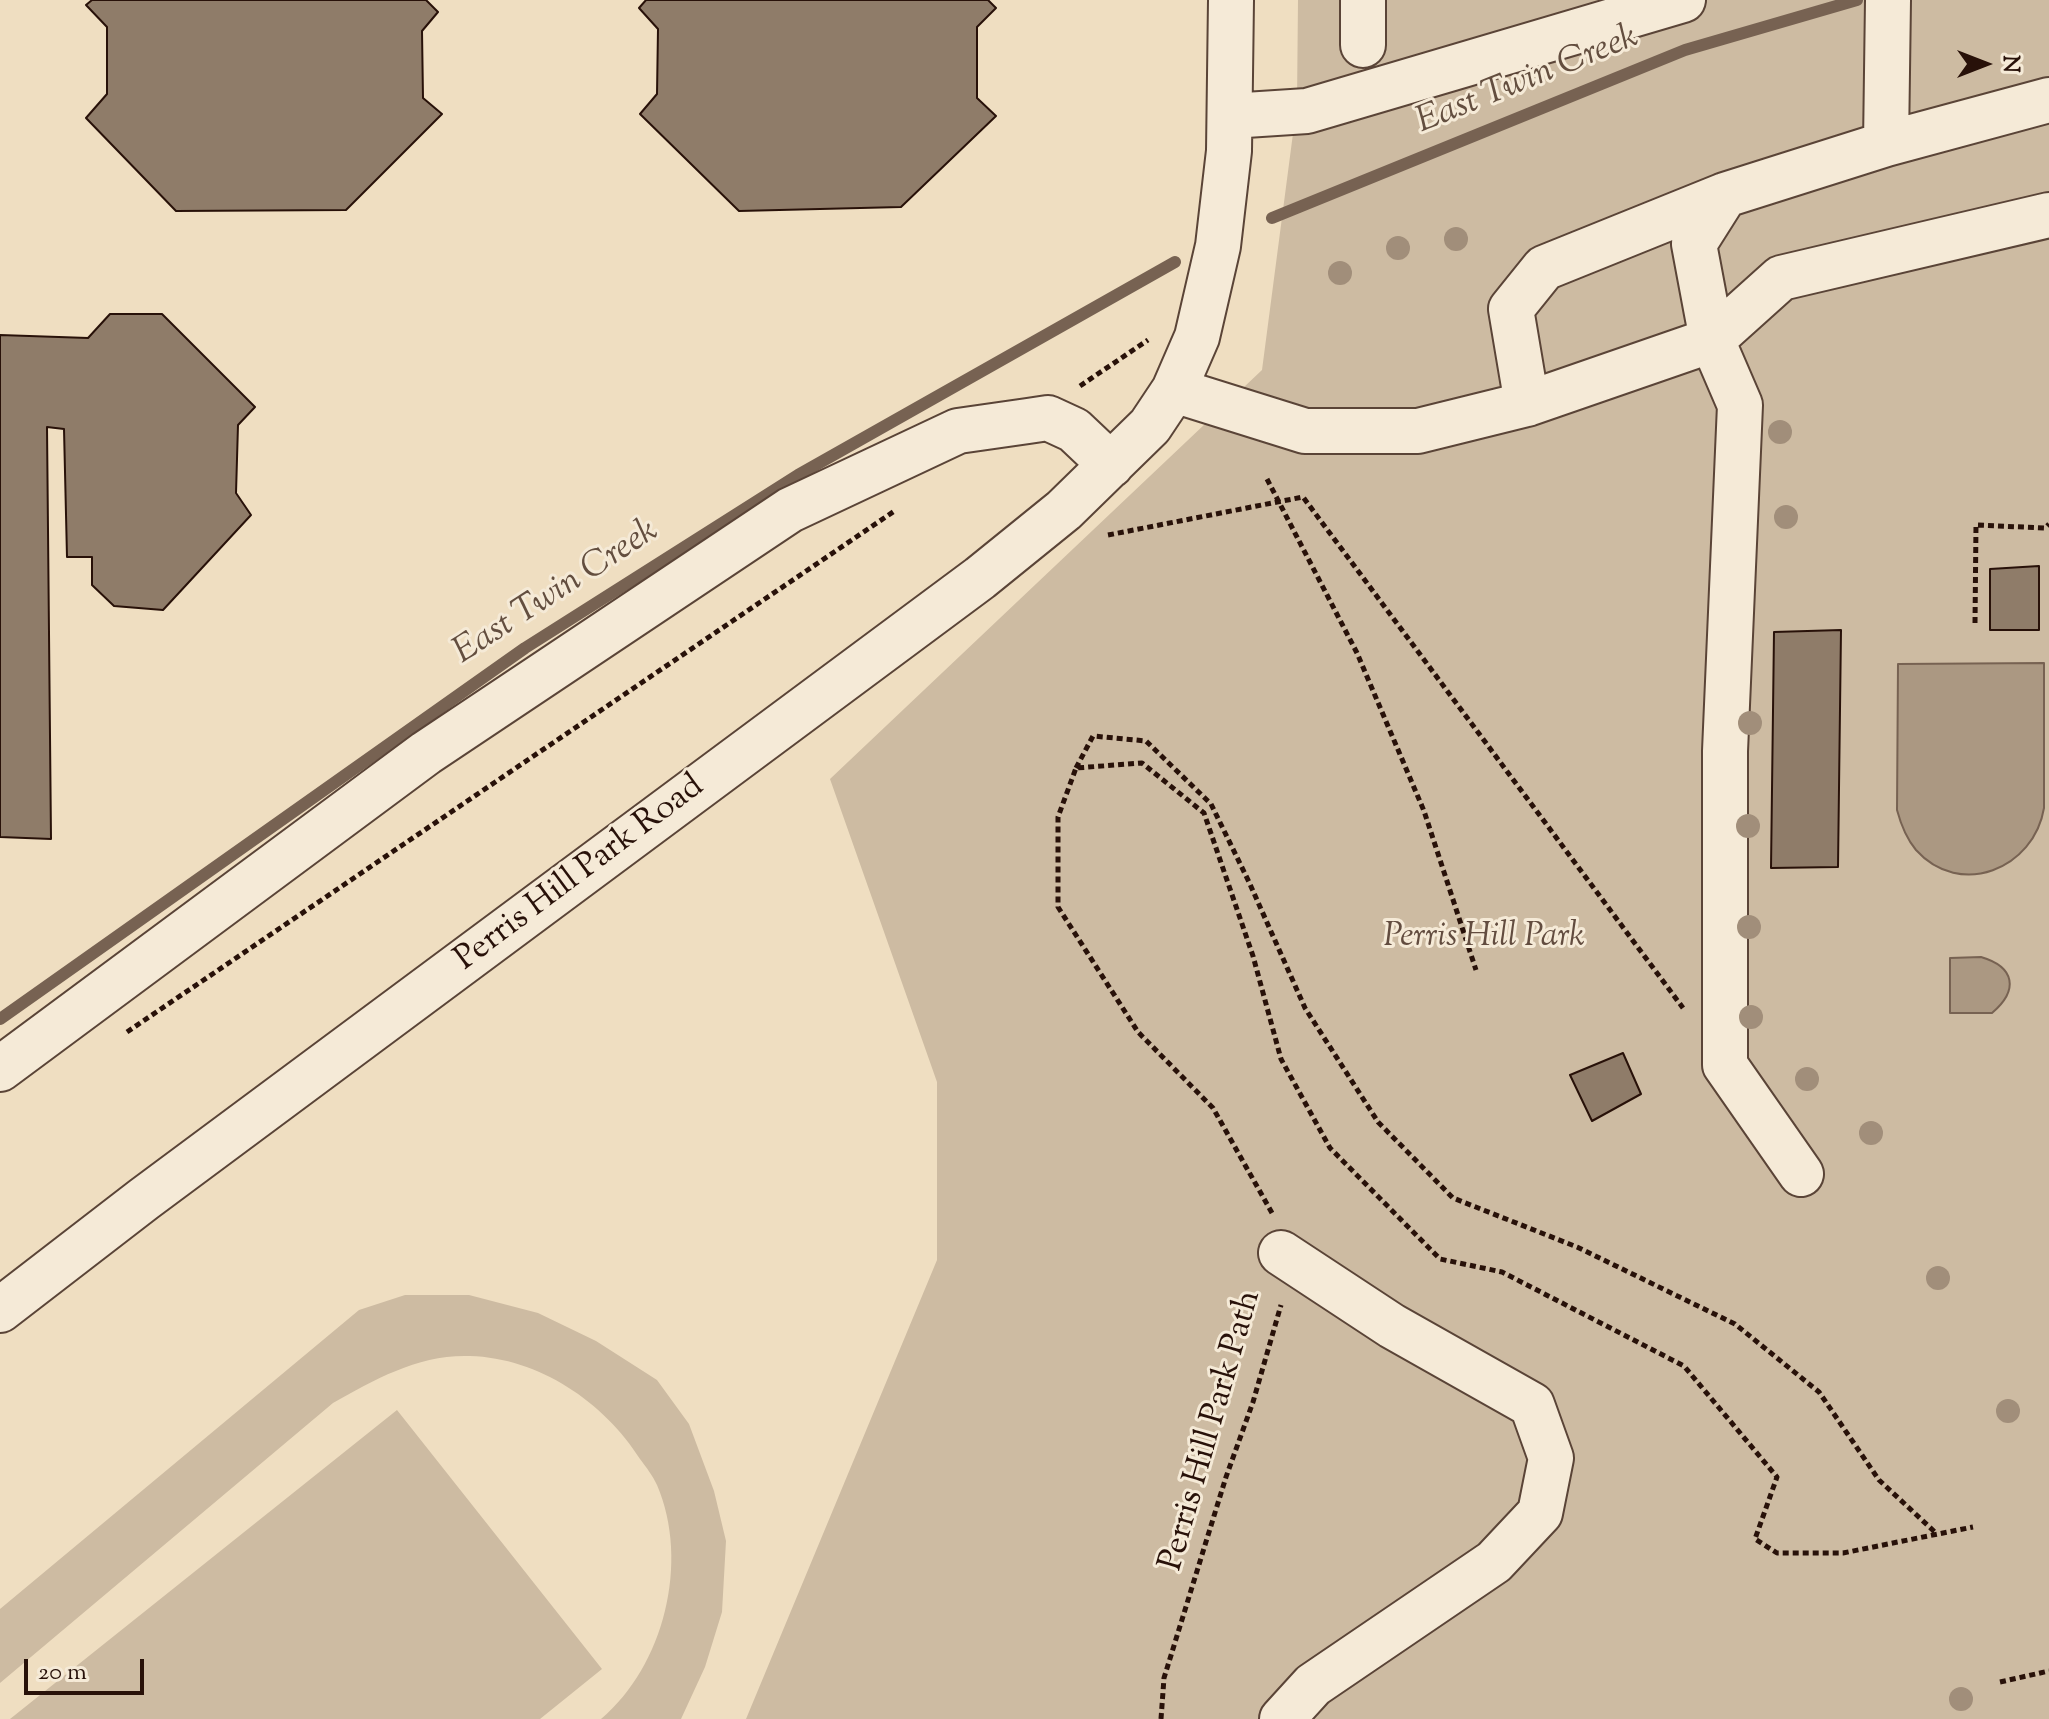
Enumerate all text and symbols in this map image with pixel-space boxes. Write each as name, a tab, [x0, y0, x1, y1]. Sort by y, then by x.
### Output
water label: East Twin Creek	[1411, 18, 1645, 146]
north arrow	[1945, 24, 2025, 104]
text: N	[1993, 55, 2025, 73]
water label: East Twin Creek	[446, 512, 668, 676]
street label: Perris Hill Park Road	[449, 768, 713, 982]
park label: Perris Hill Park	[1383, 919, 1585, 959]
street label: Perris Hill Park Path	[1153, 1286, 1273, 1576]
scale bar	[28, 1643, 148, 1693]
text: 20 m	[38, 1656, 87, 1690]

